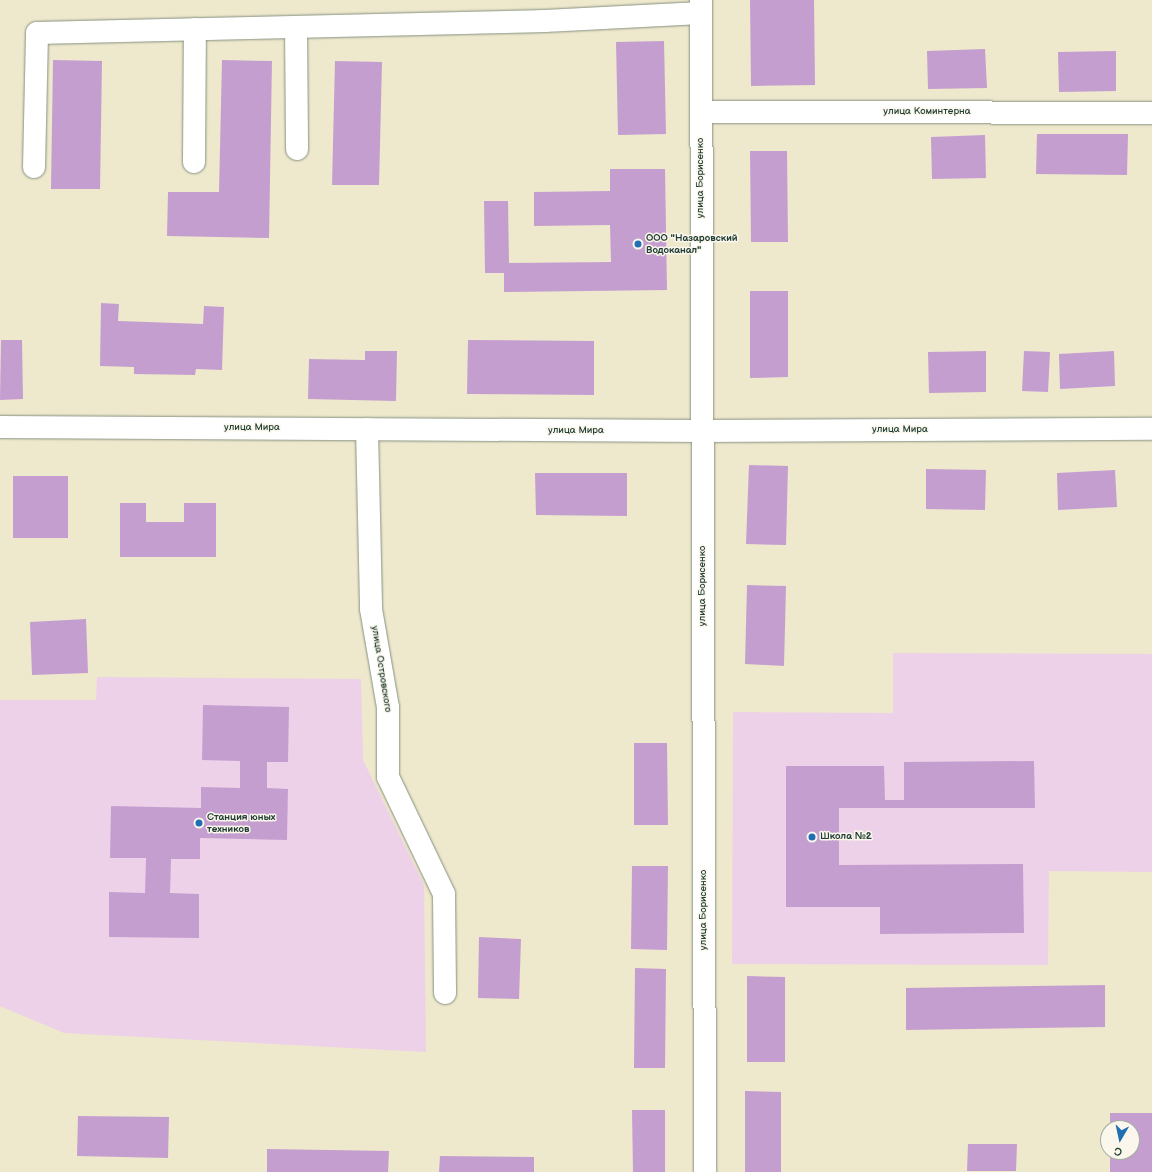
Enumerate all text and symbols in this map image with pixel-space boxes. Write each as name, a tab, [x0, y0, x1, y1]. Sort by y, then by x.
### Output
street label: улица Коминтерна	[883, 106, 971, 118]
street label: улица Борисенко	[695, 138, 707, 218]
place label: ООО "Назаровский Водоканал"	[646, 232, 738, 256]
marker: ООО "Назаровский Водоканал"	[633, 239, 643, 249]
street label: улица Мира	[224, 422, 280, 434]
street label: улица Мира	[872, 424, 928, 436]
street label: улица Мира	[548, 425, 604, 437]
street label: улица Борисенко	[697, 546, 709, 626]
street label: улица Островского	[368, 625, 394, 713]
place label: Станция юных техников	[207, 811, 275, 834]
marker: Станция юных техников	[194, 818, 204, 828]
place label: Школа №2	[820, 831, 872, 843]
marker: Школа №2	[807, 832, 817, 842]
street label: улица Борисенко	[698, 870, 710, 950]
north arrow	[1100, 1120, 1140, 1160]
text: С	[1113, 1144, 1123, 1158]

